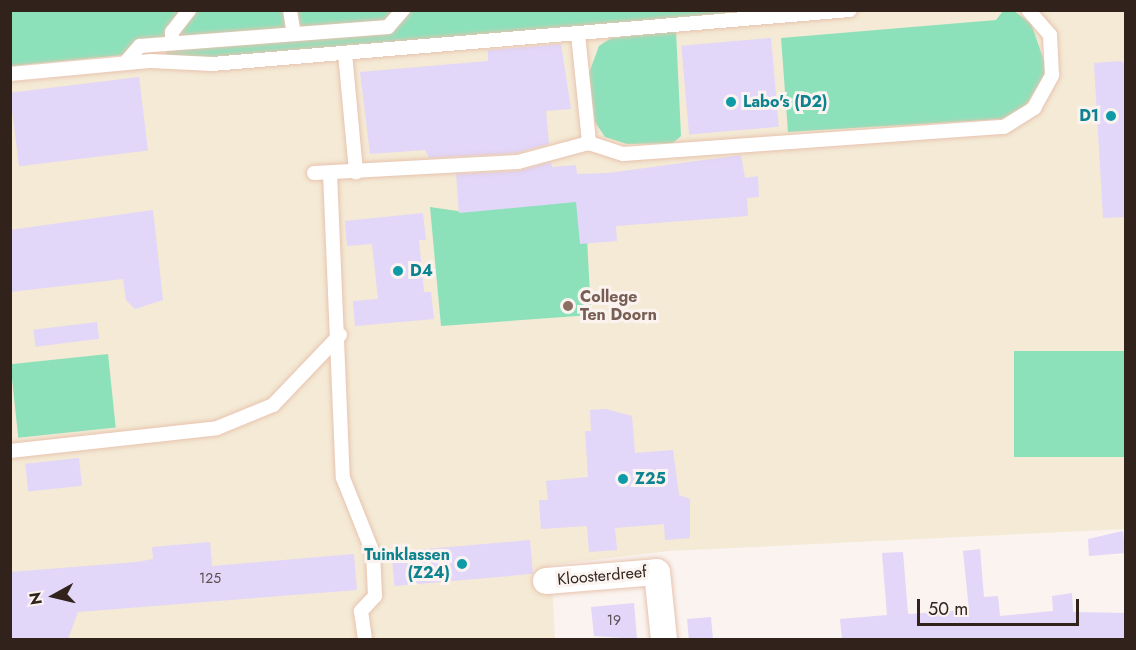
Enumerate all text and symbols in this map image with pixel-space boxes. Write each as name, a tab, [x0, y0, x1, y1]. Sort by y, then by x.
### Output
place label: Labo's (D2)	[743, 92, 827, 112]
marker: Labo's (D2)	[724, 95, 738, 109]
place label: D1	[1079, 106, 1099, 126]
marker: D1	[1104, 109, 1118, 123]
place label: D4	[410, 261, 433, 281]
marker: D4	[391, 264, 405, 278]
place label: College Ten Doorn	[580, 287, 657, 325]
marker: College Ten Doorn	[561, 299, 575, 313]
place label: Z25	[635, 469, 666, 489]
marker: Z25	[616, 472, 630, 486]
place label: Tuinklassen (Z24)	[364, 545, 450, 583]
marker: Tuinklassen (Z24)	[455, 557, 469, 571]
street label: Kloosterdreef	[557, 563, 647, 589]
north arrow	[24, 566, 84, 626]
house number: 125	[199, 570, 221, 586]
scale bar	[920, 587, 1082, 625]
text: N	[23, 591, 48, 606]
text: 50 m	[928, 596, 968, 622]
house number: 19	[607, 612, 621, 628]

